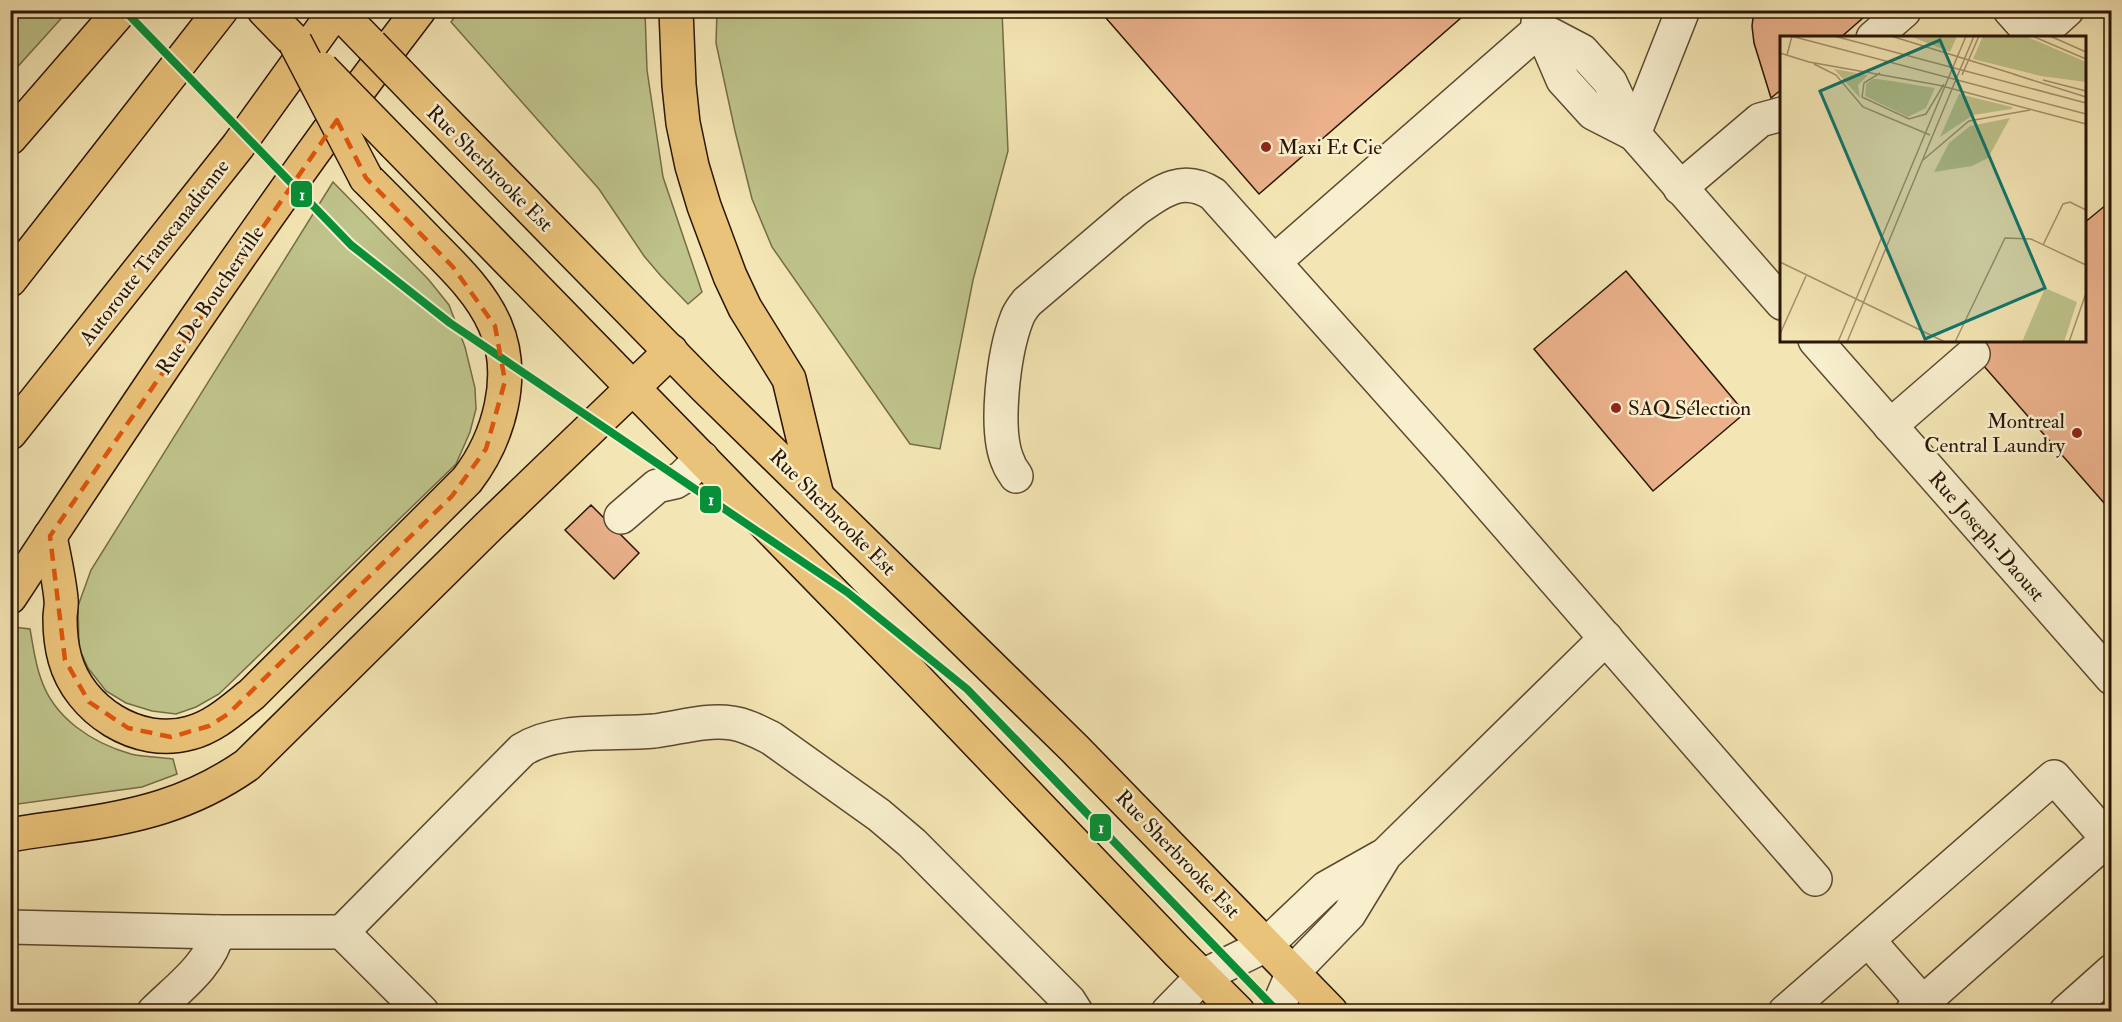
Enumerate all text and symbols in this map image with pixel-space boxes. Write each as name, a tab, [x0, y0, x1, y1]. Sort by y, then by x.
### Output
inset map	[1780, 36, 2086, 342]
street label: Rue Sherbrooke Est	[421, 99, 559, 238]
place label: Maxi Et Cie	[1278, 134, 1382, 161]
marker: Maxi Et Cie	[1259, 140, 1273, 154]
street label: Autoroute Transcanadienne	[73, 154, 236, 352]
line badge: 1	[290, 180, 313, 208]
text: 1	[299, 185, 305, 205]
street label: Rue De Boucherville	[150, 220, 270, 380]
place label: SAQ Sélection	[1628, 395, 1751, 422]
marker: SAQ Sélection	[1609, 401, 1623, 415]
place label: Montreal Central Laundry	[1924, 408, 2066, 459]
marker: Montreal Central Laundry	[2070, 426, 2084, 440]
street label: Rue Sherbrooke Est	[764, 443, 902, 582]
street label: Rue Joseph-Daoust	[1923, 466, 2051, 607]
line badge: 1	[699, 485, 722, 514]
text: 1	[708, 490, 714, 510]
street label: Rue Sherbrooke Est	[1109, 784, 1246, 924]
line badge: 1	[1089, 813, 1112, 842]
text: 1	[1098, 818, 1104, 838]

